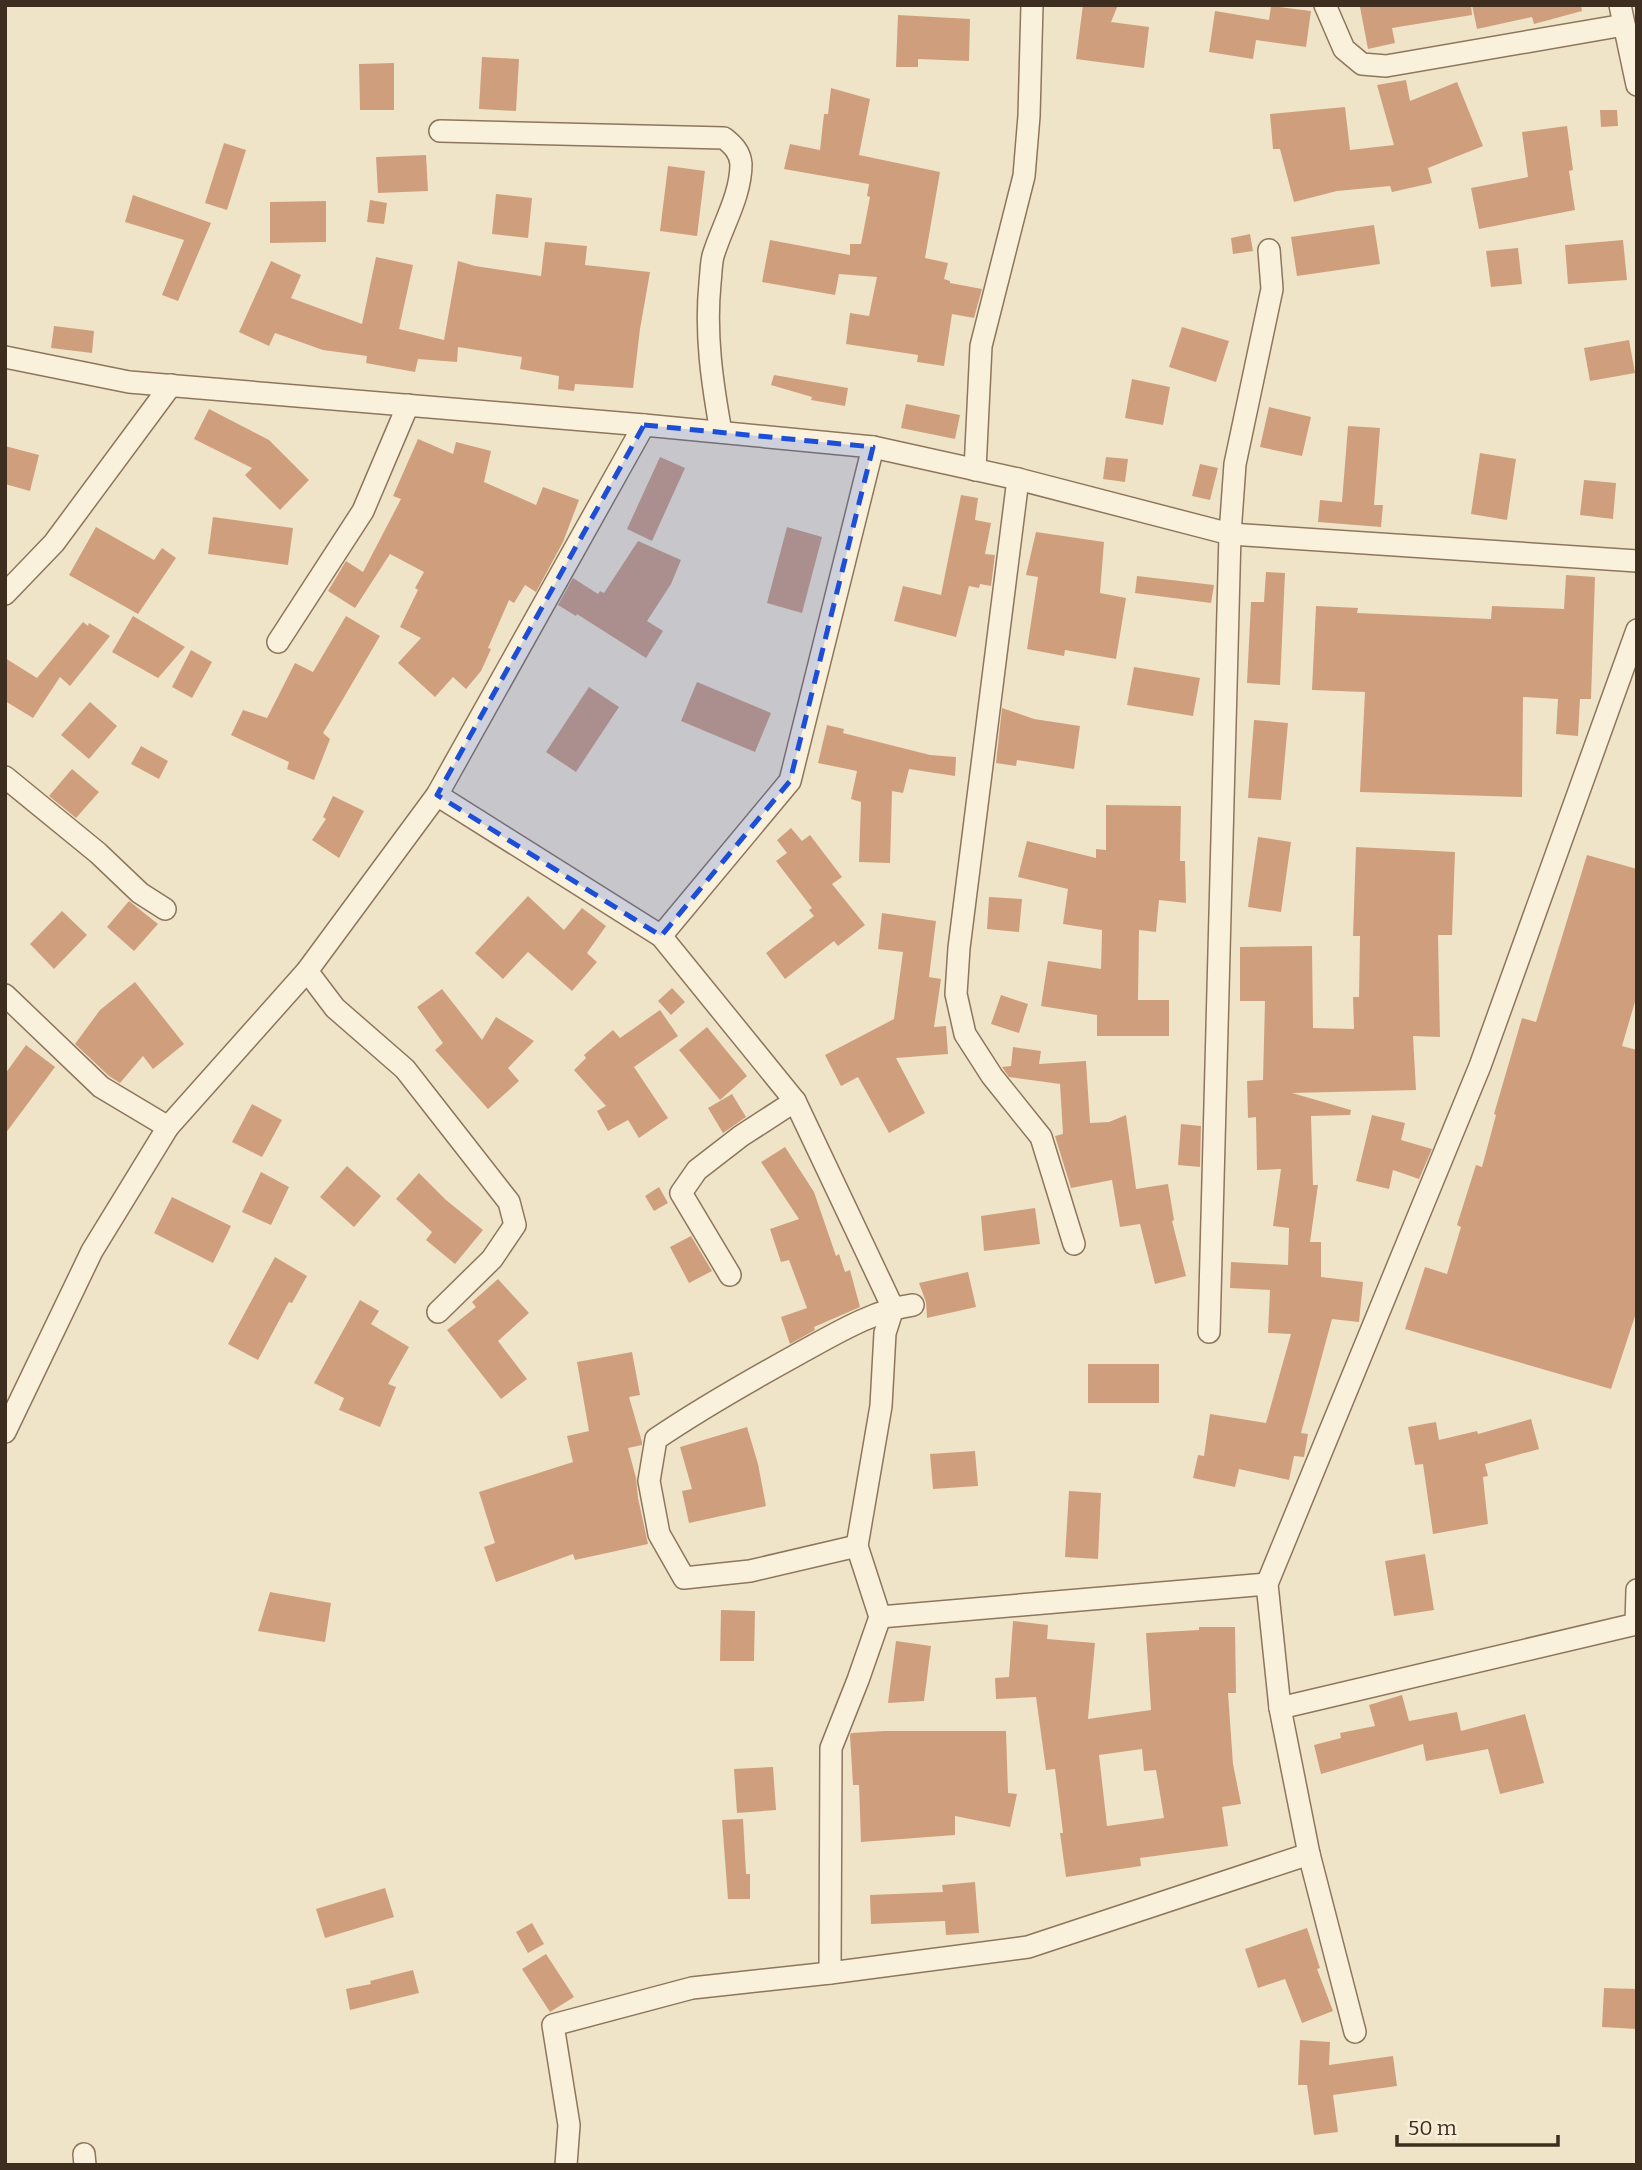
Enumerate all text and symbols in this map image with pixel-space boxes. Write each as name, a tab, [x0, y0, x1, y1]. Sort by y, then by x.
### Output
scale bar	[1397, 2104, 1558, 2148]
text: 50 m	[1408, 2115, 1457, 2141]

